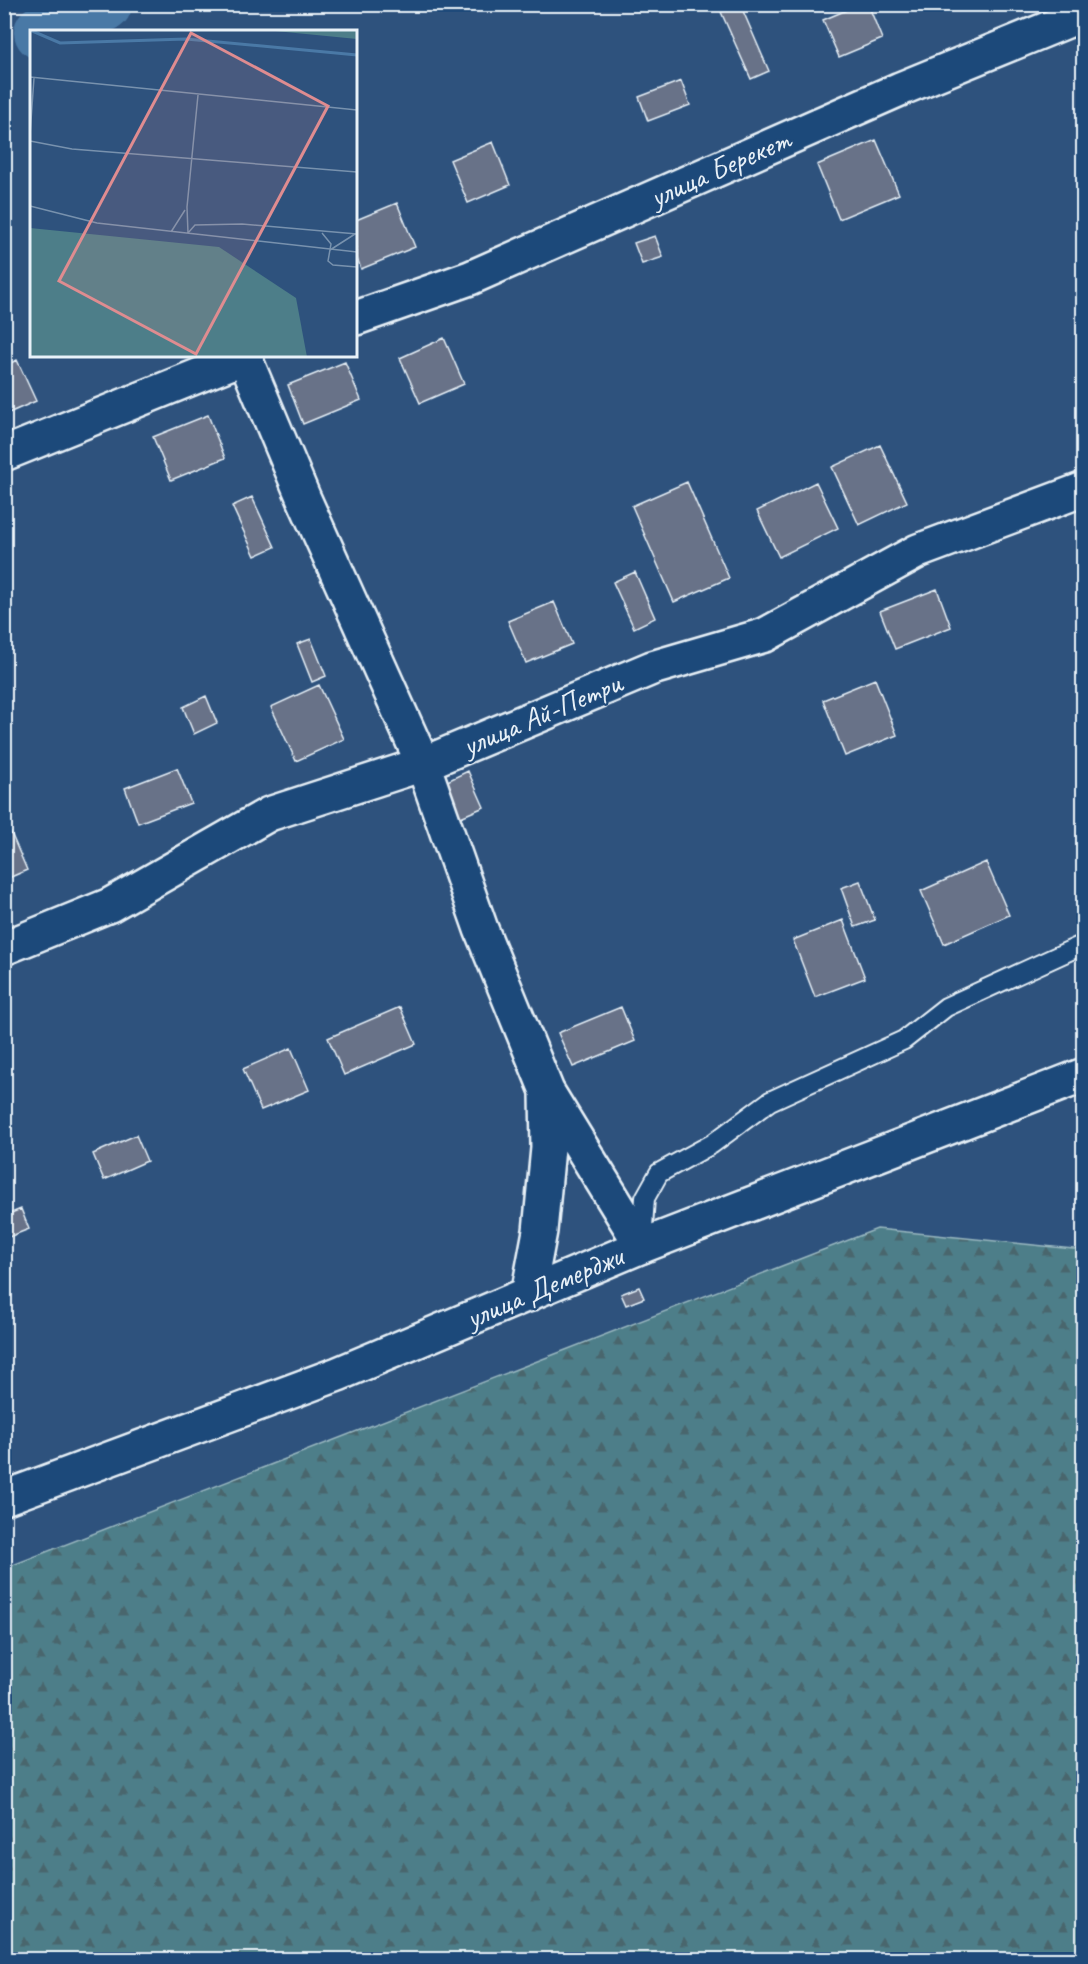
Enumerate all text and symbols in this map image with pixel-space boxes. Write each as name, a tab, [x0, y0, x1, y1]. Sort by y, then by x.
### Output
inset map	[30, 30, 357, 357]
street label: улица Берекет	[642, 119, 798, 217]
street label: улица Ай-Петри	[455, 663, 629, 765]
street label: улица Демерджи	[458, 1236, 630, 1338]

